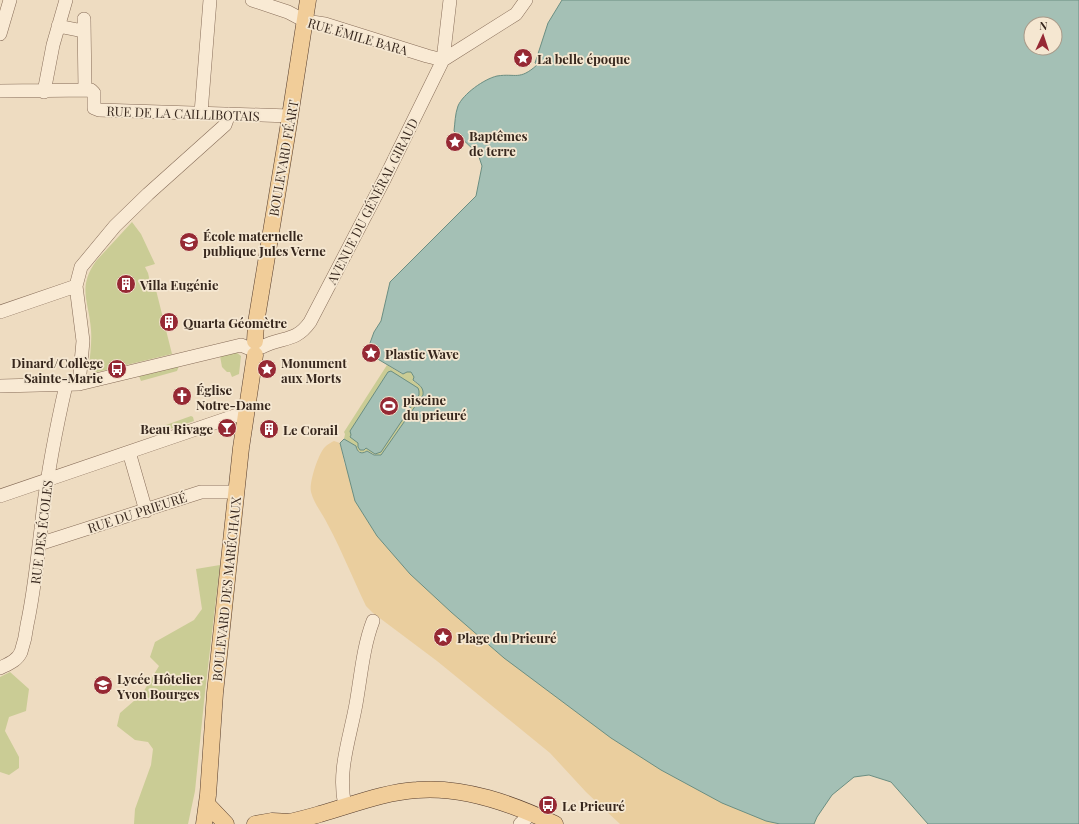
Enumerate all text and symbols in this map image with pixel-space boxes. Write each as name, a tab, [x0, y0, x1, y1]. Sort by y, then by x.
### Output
street label: RUE ÉMILE BARA	[306, 14, 411, 59]
north arrow	[1023, 16, 1063, 56]
text: N	[1039, 18, 1048, 33]
place icon: La belle époque	[512, 47, 534, 69]
place label: La belle époque	[537, 50, 631, 67]
street label: BOULEVARD FÉART	[264, 98, 302, 218]
street label: RUE DE LA CAILLIBOTAIS	[106, 102, 260, 124]
street label: AVENUE DU GÉNÉRAL GIRAUD	[322, 115, 421, 288]
place label: Baptêmes de terre	[469, 127, 528, 159]
place icon: Baptêmes de terre	[444, 131, 466, 153]
place label: École maternelle publique Jules Verne	[203, 227, 326, 259]
school or university icon: École maternelle publique Jules Verne	[178, 231, 200, 253]
building icon: Villa Eugénie	[115, 273, 137, 295]
place label: Villa Eugénie	[139, 276, 219, 293]
building icon: Quarta Géomètre	[158, 311, 180, 333]
place label: Quarta Géomètre	[183, 314, 288, 331]
place icon: Plastic Wave	[360, 342, 382, 364]
place label: Plastic Wave	[385, 345, 459, 362]
place label: Dinard/Collège Sainte-Marie	[11, 354, 103, 386]
place label: Monument aux Morts	[281, 354, 347, 386]
bus stop icon: Dinard/Collège Sainte-Marie	[106, 358, 128, 380]
place icon: Monument aux Morts	[256, 358, 278, 380]
place label: Église Notre-Dame	[196, 381, 271, 413]
church icon: Église Notre-Dame	[171, 385, 193, 407]
place label: piscine du prieuré	[403, 391, 467, 423]
sports icon: piscine du prieuré	[378, 395, 400, 417]
bar icon: Beau Rivage	[216, 417, 238, 439]
building icon: Le Corail	[258, 418, 280, 440]
place label: Beau Rivage	[140, 420, 213, 437]
place label: Le Corail	[283, 421, 338, 438]
street label: RUE DES ÉCOLES	[26, 479, 56, 585]
street label: RUE DU PRIEURÉ	[85, 488, 189, 536]
street label: BOULEVARD DES MARÉCHAUX	[208, 495, 244, 682]
place icon: Plage du Prieuré	[432, 626, 454, 648]
place label: Plage du Prieuré	[457, 629, 557, 646]
place label: Lycée Hôtelier Yvon Bourges	[116, 670, 203, 702]
school or university icon: Lycée Hôtelier Yvon Bourges	[92, 674, 114, 696]
bus stop icon: Le Prieuré	[537, 794, 559, 816]
place label: Le Prieuré	[562, 797, 625, 814]

